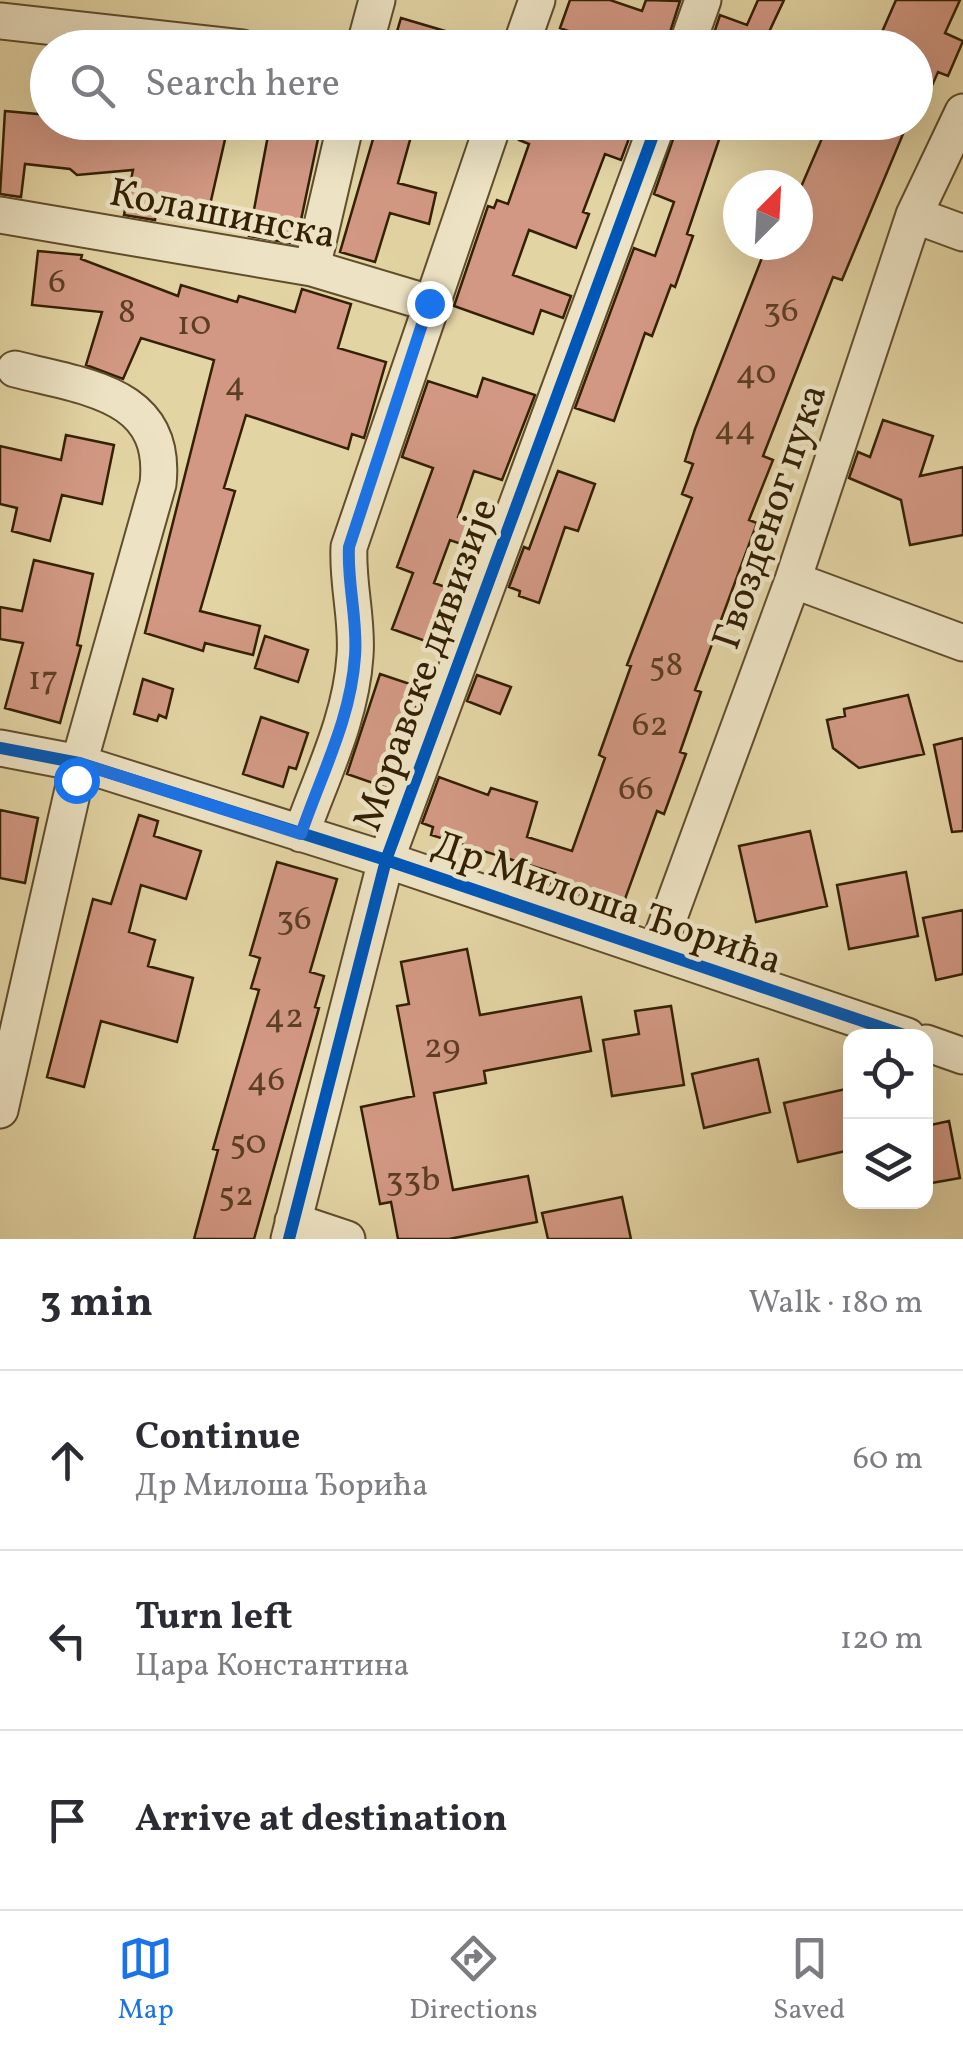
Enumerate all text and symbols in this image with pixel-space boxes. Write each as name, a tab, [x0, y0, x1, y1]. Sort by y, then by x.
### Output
search box	[30, 30, 933, 140]
icon: search	[65, 58, 120, 113]
text: Search here	[145, 59, 340, 112]
street label: Колашинска	[104, 167, 340, 265]
north arrow	[723, 170, 813, 260]
house number: 6	[48, 259, 66, 307]
route end	[407, 281, 453, 327]
house number: 36	[763, 288, 799, 336]
house number: 8	[118, 289, 136, 337]
house number: 10	[177, 301, 211, 349]
house number: 40	[735, 350, 777, 398]
house number: 4	[225, 362, 245, 410]
street label: Гвозденог пука	[700, 377, 843, 657]
house number: 44	[714, 406, 756, 454]
street label: Моравске дивизије	[342, 491, 514, 839]
house number: 58	[649, 642, 683, 690]
house number: 17	[28, 656, 58, 704]
house number: 62	[632, 702, 668, 750]
route start	[54, 758, 100, 804]
house number: 66	[618, 766, 654, 814]
street label: Др Милоша Ђорића	[424, 819, 789, 991]
house number: 36	[276, 896, 312, 944]
house number: 42	[264, 994, 304, 1042]
house number: 29	[424, 1024, 460, 1072]
map controls	[843, 1029, 933, 1209]
button: locate	[843, 1029, 933, 1119]
house number: 46	[247, 1057, 285, 1105]
button: layers	[843, 1119, 933, 1209]
house number: 50	[229, 1120, 267, 1168]
house number: 33b	[386, 1157, 440, 1205]
house number: 52	[218, 1172, 254, 1220]
text: 3 min	[40, 1275, 153, 1334]
text: Walk · 180 m	[749, 1282, 923, 1326]
text: Continue	[135, 1412, 300, 1465]
icon: ahead	[40, 1433, 95, 1488]
text: 60 m	[853, 1438, 923, 1482]
text: Др Милоша Ђорића	[135, 1465, 428, 1509]
text: Turn left	[135, 1592, 292, 1645]
icon: left	[40, 1613, 95, 1668]
text: 120 m	[840, 1618, 923, 1662]
text: Цара Константина	[135, 1645, 410, 1689]
icon: arrive	[40, 1793, 95, 1848]
text: Arrive at destination	[135, 1794, 508, 1847]
tab: Map	[118, 1931, 174, 2030]
tab: Directions	[409, 1931, 538, 2030]
tab: Saved	[773, 1931, 845, 2030]

